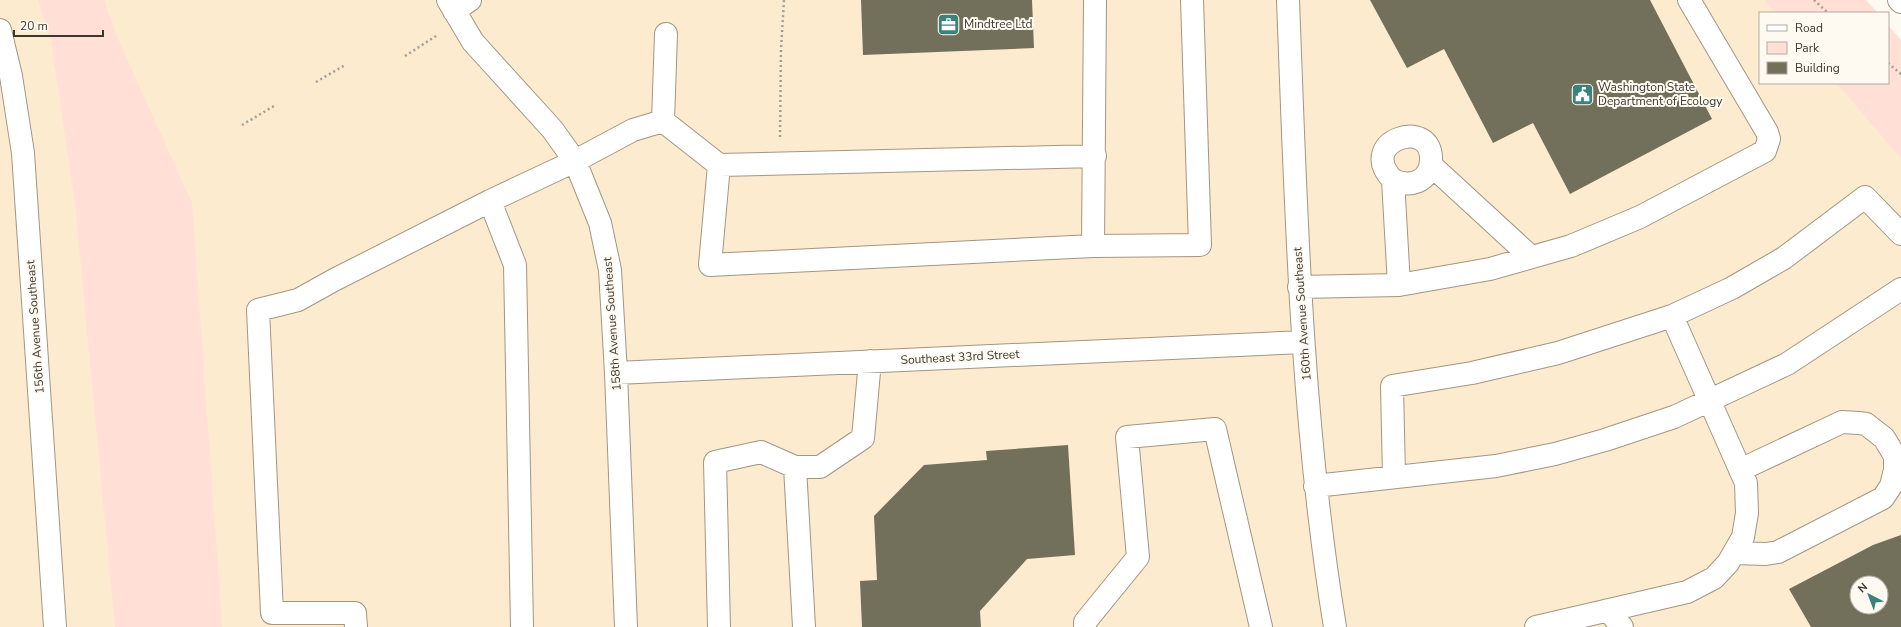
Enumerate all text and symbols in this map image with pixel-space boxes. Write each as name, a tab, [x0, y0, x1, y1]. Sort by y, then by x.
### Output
office icon: Mindtree Ltd	[935, 11, 961, 37]
scale bar	[14, 12, 103, 38]
legend	[1759, 12, 1889, 84]
place label: Mindtree Ltd	[964, 16, 1032, 32]
text: 20 m	[20, 18, 48, 34]
text: Road	[1795, 20, 1823, 36]
text: Park	[1795, 40, 1820, 56]
text: Building	[1795, 60, 1840, 76]
place label: Washington State Department of Ecology	[1598, 79, 1723, 109]
public building icon: Washington State Department of Ecology	[1570, 81, 1596, 107]
street label: 160th Avenue Southeast	[1289, 246, 1315, 381]
street label: 158th Avenue Southeast	[599, 256, 625, 391]
street label: 156th Avenue Southeast	[22, 259, 48, 394]
street label: Southeast 33rd Street	[900, 346, 1021, 368]
north arrow	[1849, 575, 1889, 615]
text: N	[1855, 580, 1871, 596]

